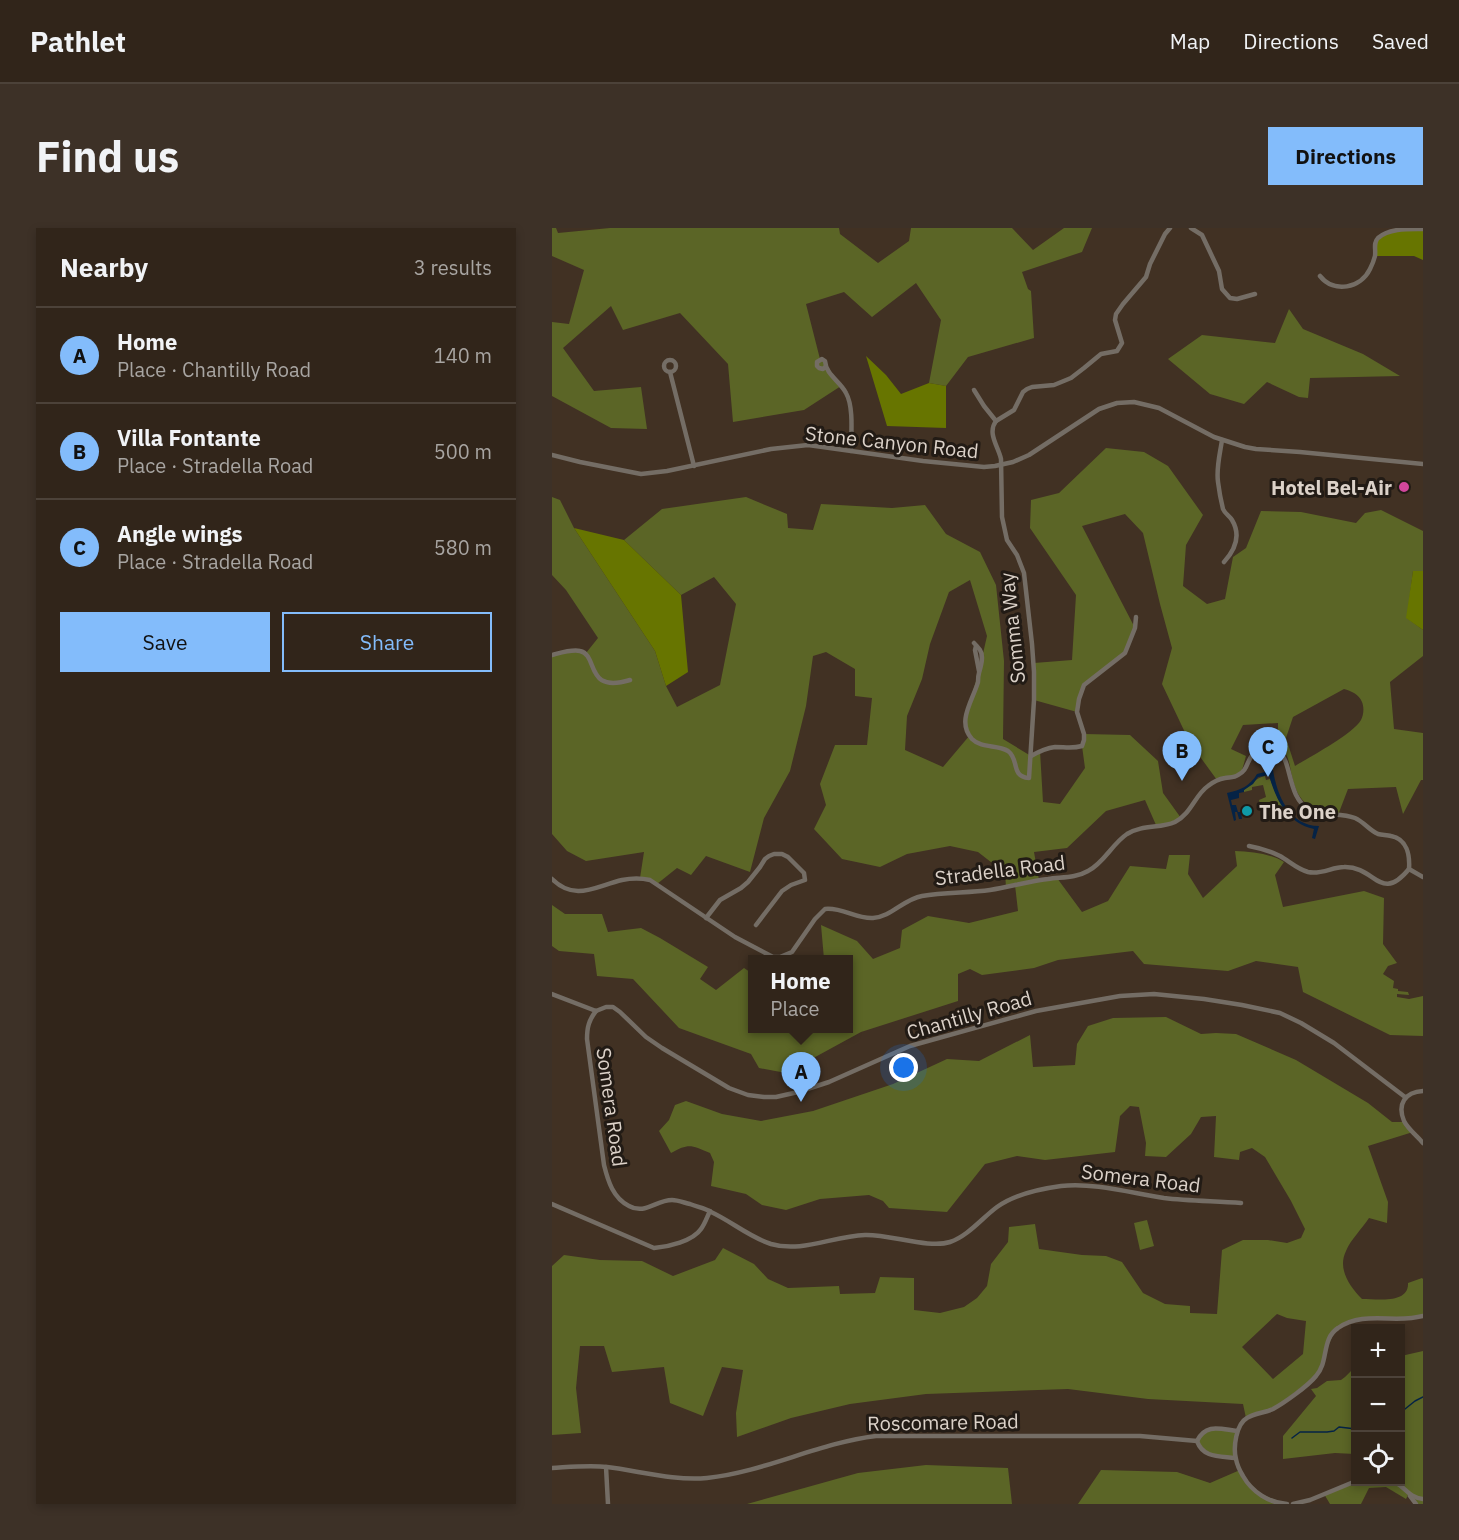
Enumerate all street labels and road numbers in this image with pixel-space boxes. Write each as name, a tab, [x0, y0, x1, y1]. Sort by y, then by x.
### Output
street label: Stone Canyon Road	[804, 419, 980, 465]
street label: Somma Way	[993, 571, 1031, 685]
street label: Stradella Road	[933, 849, 1067, 891]
street label: Chantilly Road	[903, 984, 1035, 1046]
street label: Somera Road	[590, 1046, 634, 1168]
street label: Somera Road	[1080, 1157, 1202, 1199]
street label: Roscomare Road	[867, 1407, 1019, 1437]

